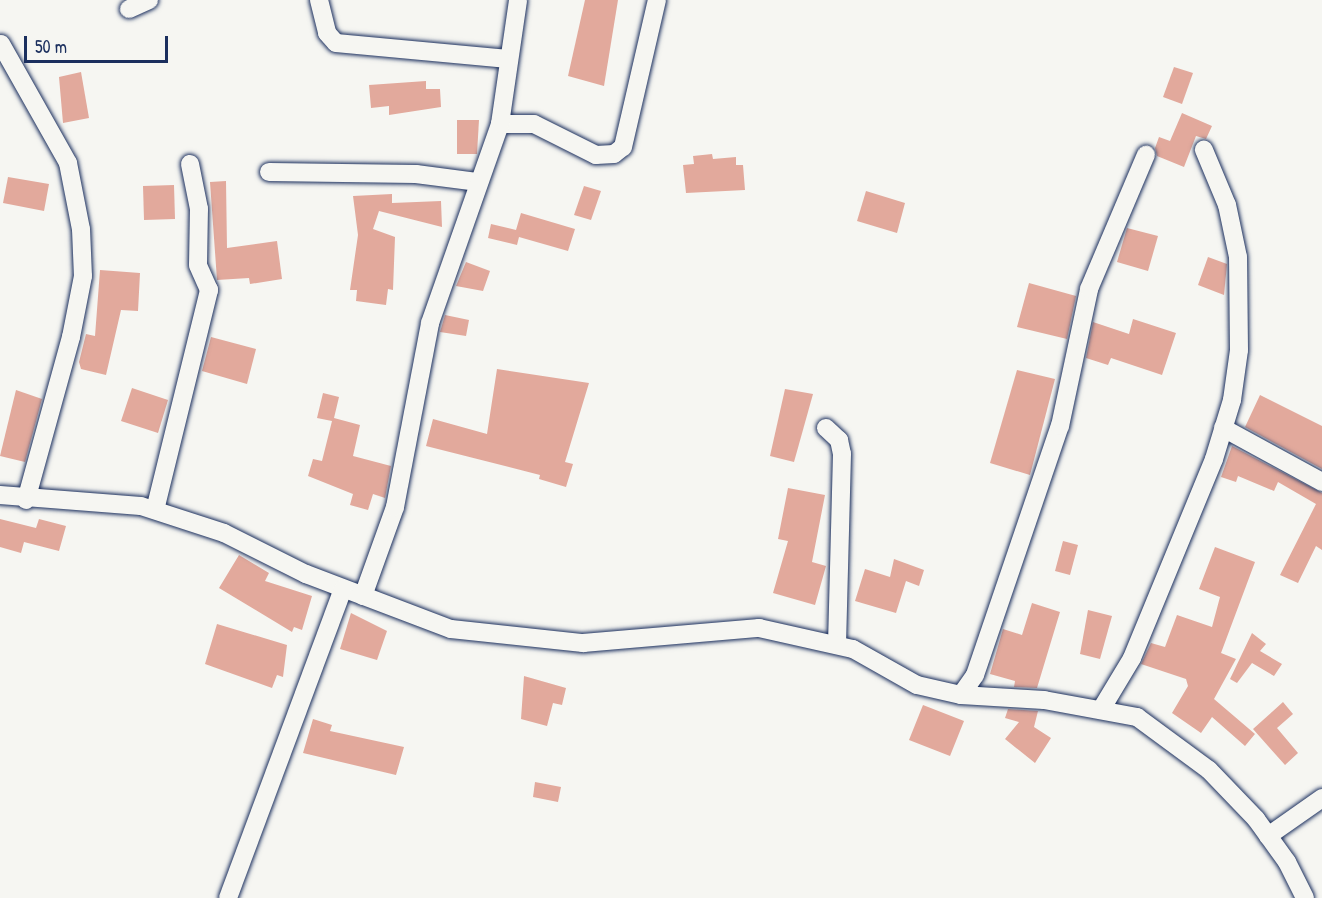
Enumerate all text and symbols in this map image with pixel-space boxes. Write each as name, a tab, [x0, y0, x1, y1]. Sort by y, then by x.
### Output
scale bar	[27, 24, 171, 62]
text: 50 m	[35, 34, 67, 59]

